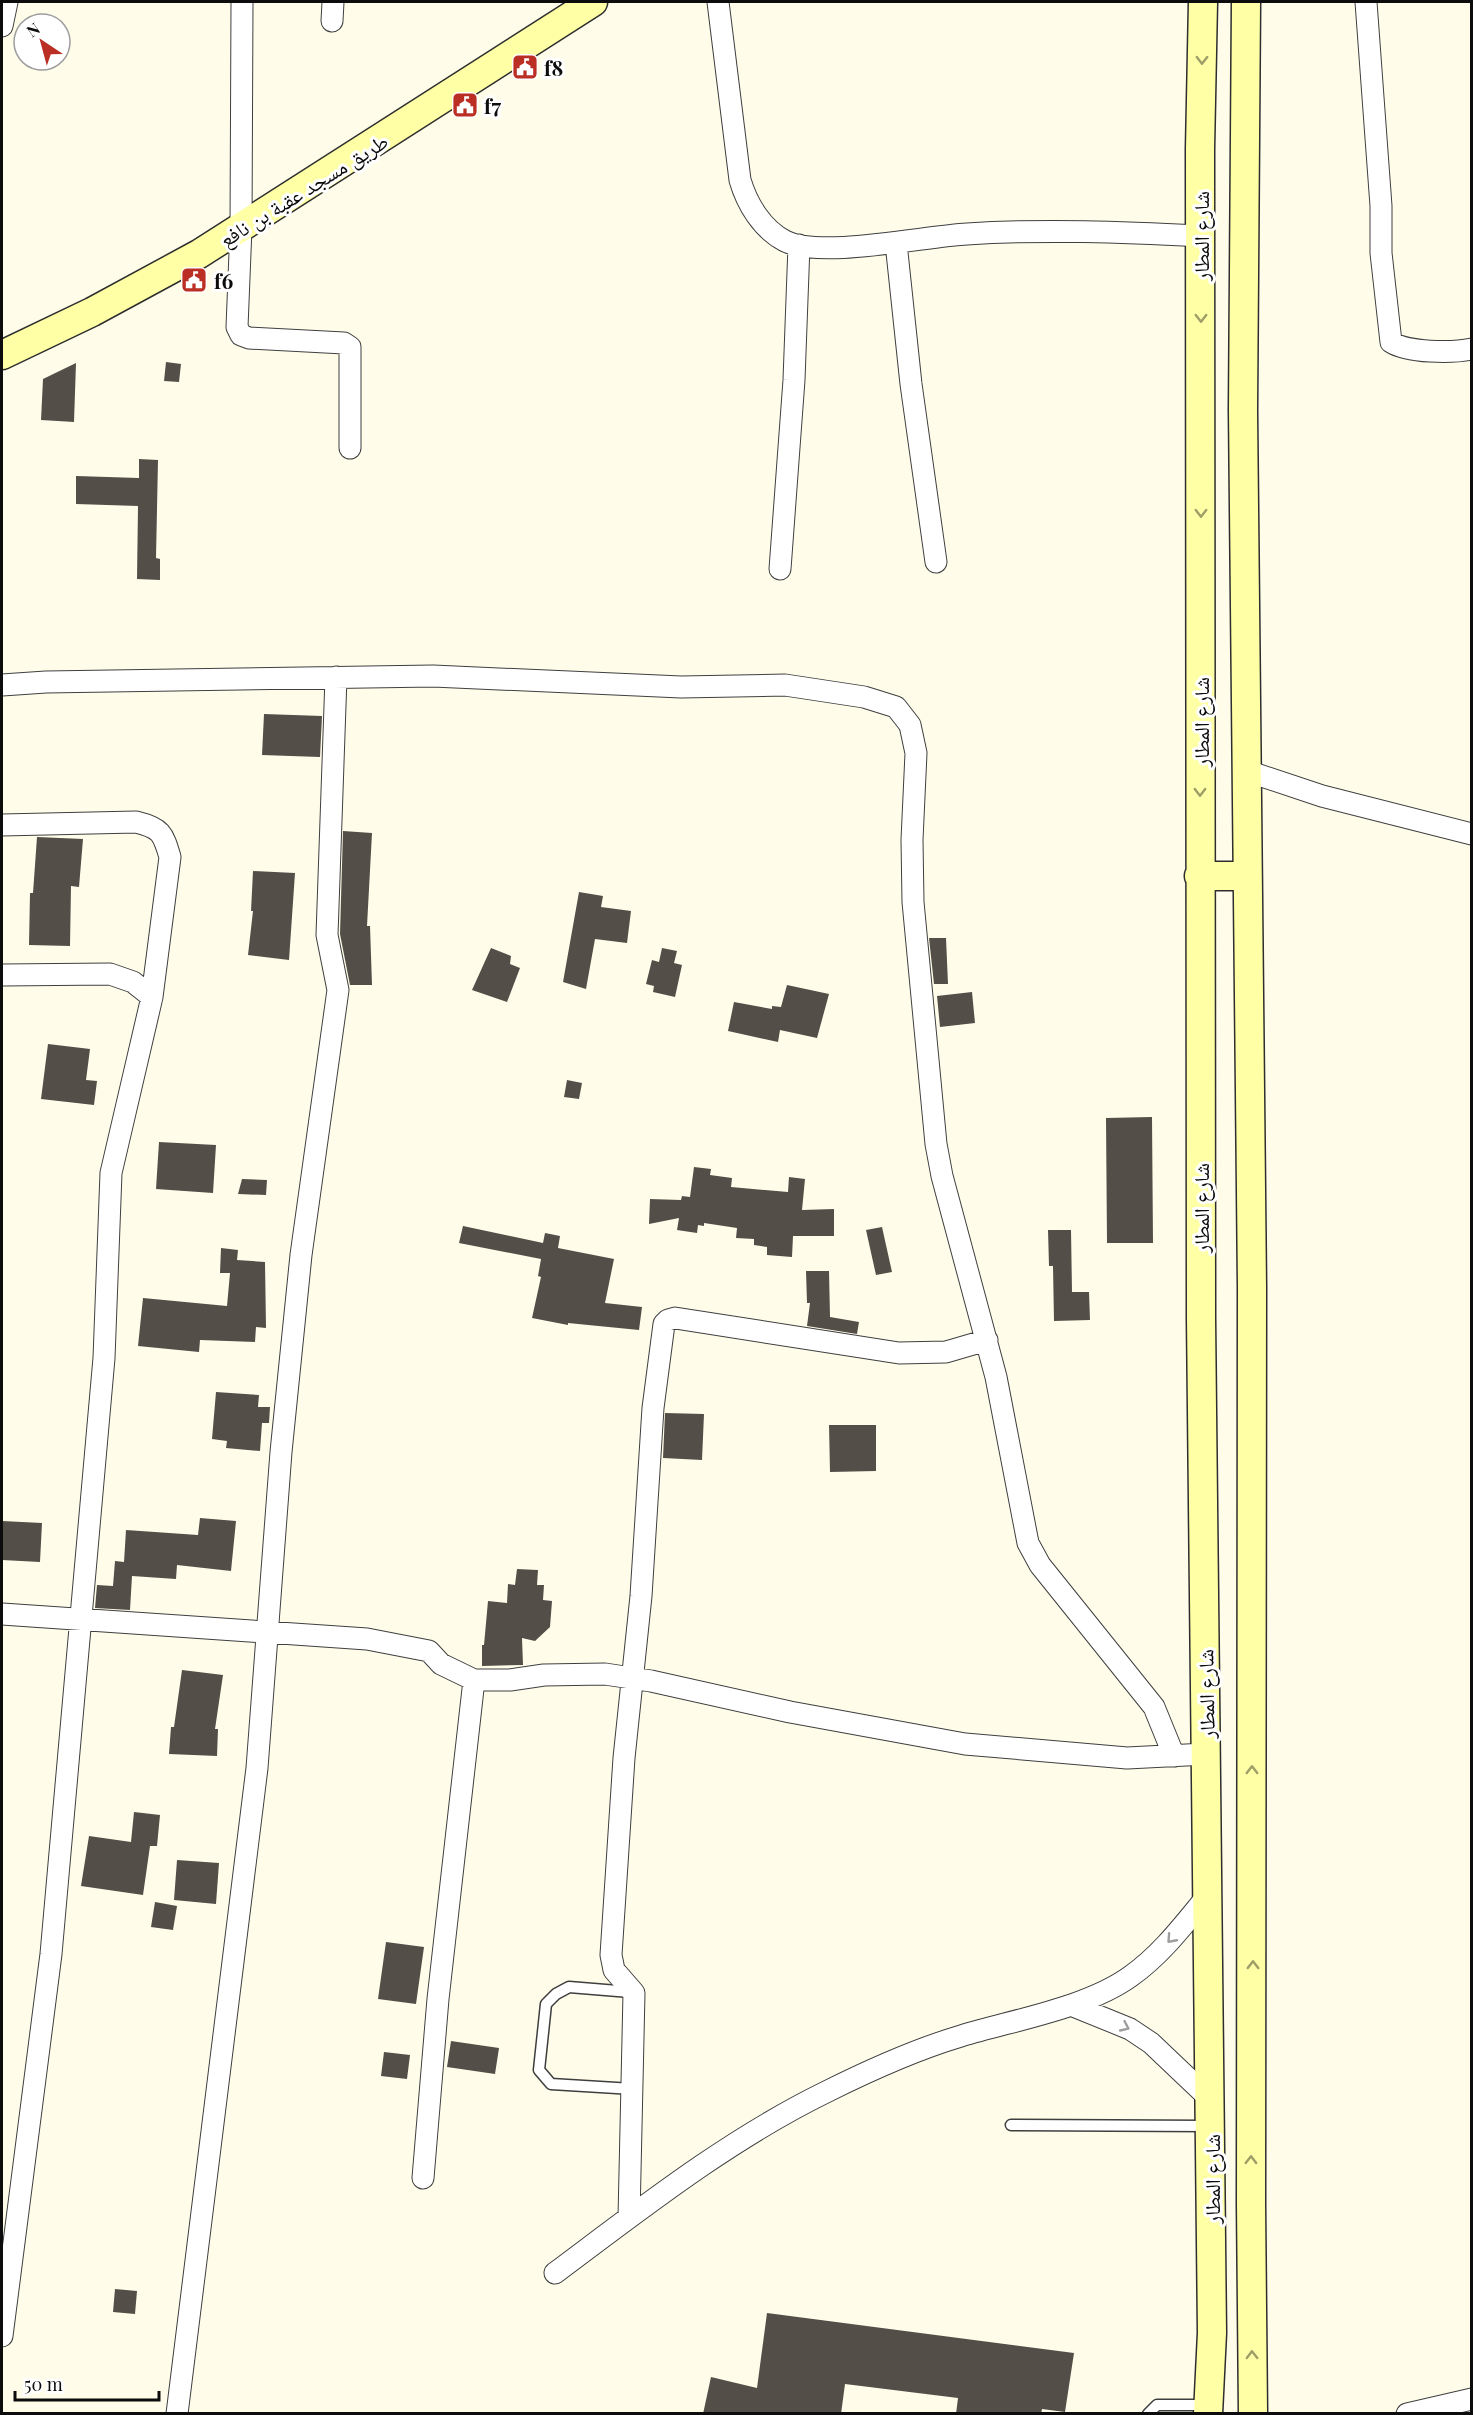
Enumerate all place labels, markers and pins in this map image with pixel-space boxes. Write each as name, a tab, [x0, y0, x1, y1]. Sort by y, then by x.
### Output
public building icon: f8	[510, 52, 540, 82]
place label: f8	[544, 53, 563, 81]
public building icon: f7	[450, 90, 480, 120]
place label: f7	[484, 91, 501, 119]
public building icon: f6	[179, 265, 209, 295]
place label: f6	[214, 266, 233, 294]

